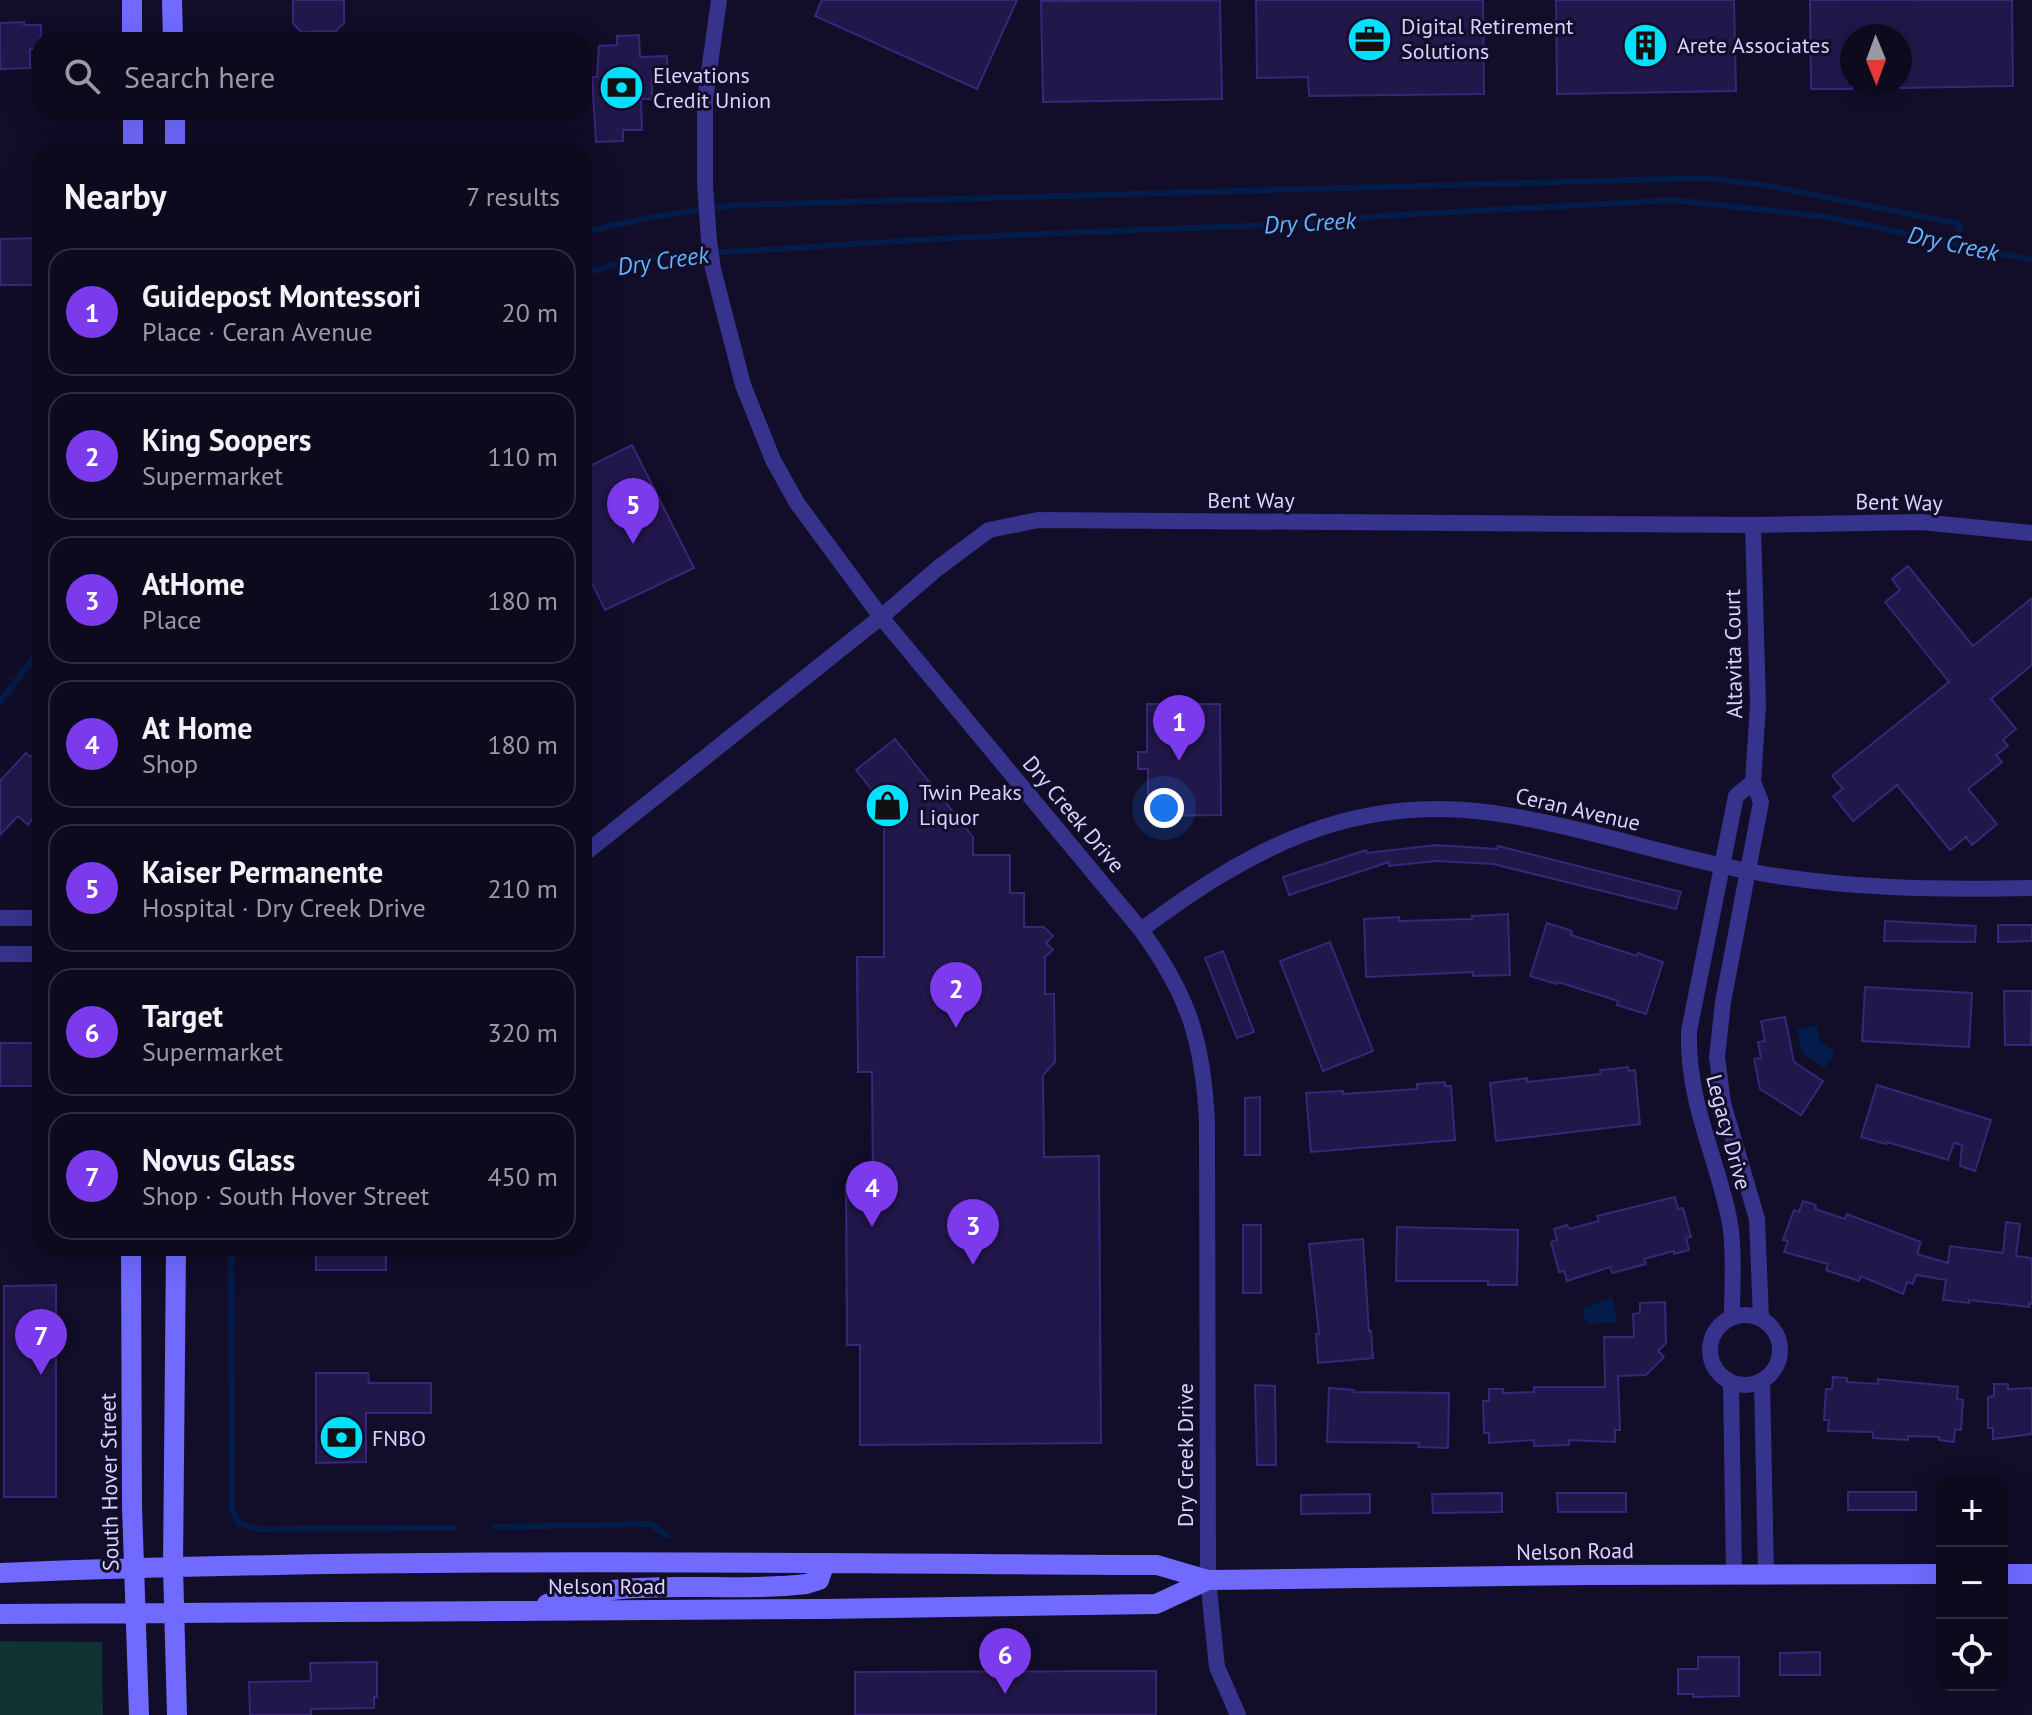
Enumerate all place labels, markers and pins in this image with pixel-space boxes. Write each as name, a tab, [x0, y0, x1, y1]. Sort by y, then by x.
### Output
place label: Digital Retirement Solutions	[1401, 12, 1574, 65]
office icon: Digital Retirement Solutions	[1346, 15, 1394, 63]
building icon: Arete Associates	[1622, 21, 1670, 69]
place label: Arete Associates	[1677, 31, 1830, 59]
place label: Elevations Credit Union	[653, 61, 771, 114]
bank icon: Elevations Credit Union	[598, 64, 646, 112]
pin: 5	[607, 478, 659, 544]
pin: 1	[1153, 695, 1205, 761]
place label: Twin Peaks Liquor	[919, 778, 1022, 831]
shop icon: Twin Peaks Liquor	[864, 781, 912, 829]
pin: 2	[930, 962, 982, 1028]
pin: 4	[846, 1161, 898, 1227]
pin: 3	[947, 1199, 999, 1265]
pin: 7	[15, 1309, 67, 1375]
bank icon: FNBO	[317, 1414, 365, 1462]
place label: FNBO	[372, 1424, 426, 1452]
pin: 6	[979, 1628, 1031, 1694]

